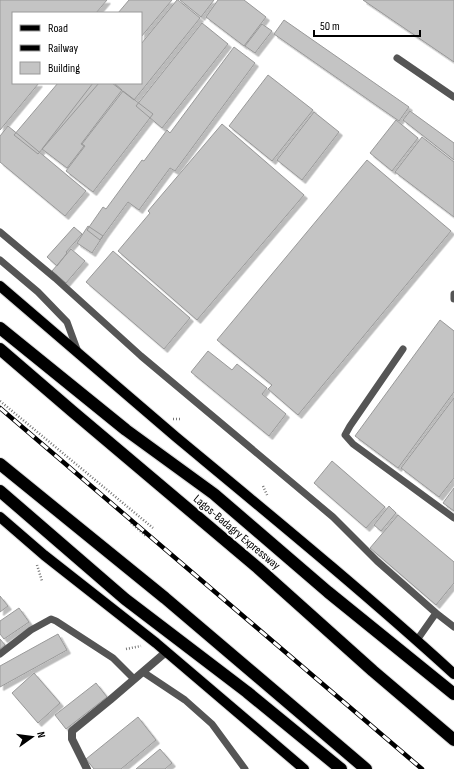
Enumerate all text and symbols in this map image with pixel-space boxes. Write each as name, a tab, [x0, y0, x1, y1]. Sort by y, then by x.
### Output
legend	[12, 12, 142, 84]
scale bar	[314, 12, 420, 38]
text: 50 m	[320, 19, 340, 34]
text: Road	[48, 21, 68, 36]
text: Railway	[48, 41, 79, 56]
text: Building	[48, 61, 80, 76]
street label: Lagos-Badagry Expressway	[190, 492, 283, 573]
north arrow	[12, 717, 52, 757]
text: N	[34, 730, 48, 739]

